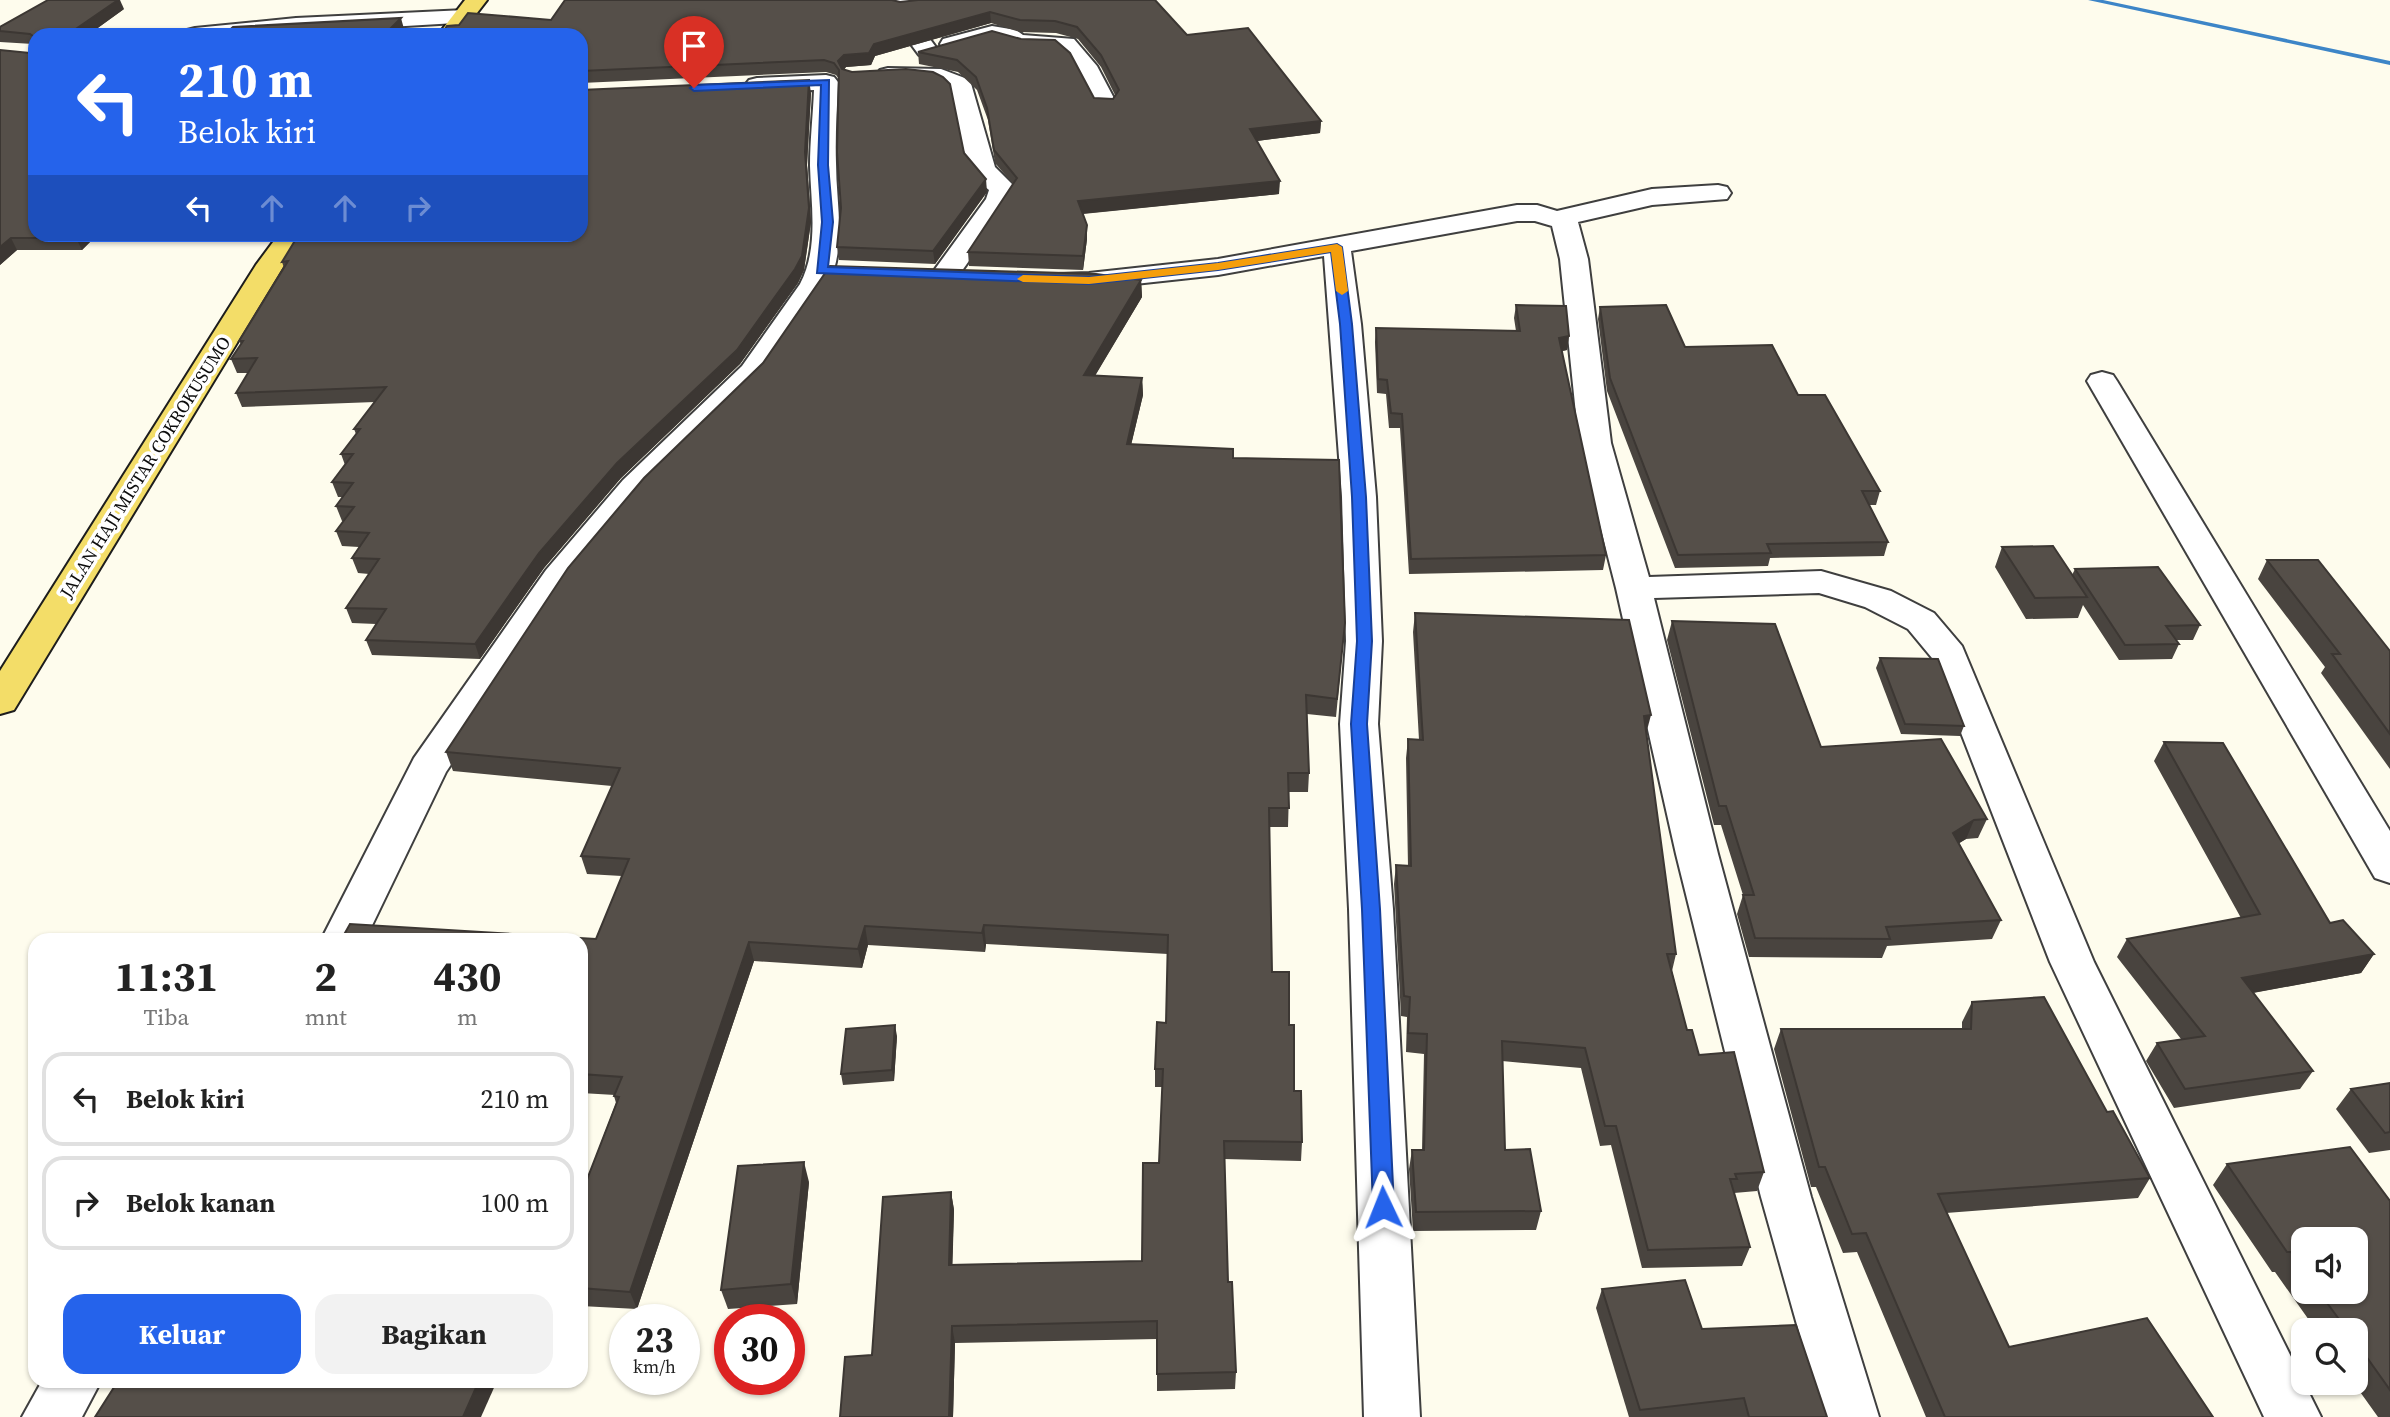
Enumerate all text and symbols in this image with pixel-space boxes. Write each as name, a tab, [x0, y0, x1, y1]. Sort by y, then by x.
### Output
pin	[664, 16, 724, 88]
icon: arrive	[675, 27, 713, 65]
text: 210 m	[178, 46, 313, 113]
icon: left	[63, 56, 154, 147]
text: Belok kiri	[178, 110, 316, 154]
icon: left	[180, 189, 218, 227]
icon: ahead	[253, 189, 291, 227]
icon: ahead	[326, 189, 364, 227]
icon: right	[399, 189, 437, 227]
street label: JALAN HAJI MISTAR COKROKUSUMO	[53, 331, 236, 604]
text: 11:31	[115, 947, 218, 1005]
text: 2	[314, 947, 337, 1005]
text: 430	[433, 947, 501, 1005]
text: Tiba	[143, 1001, 189, 1033]
text: mnt	[305, 1001, 347, 1033]
text: m	[457, 1001, 478, 1033]
icon: left	[67, 1080, 105, 1118]
text: Belok kiri	[126, 1081, 244, 1117]
text: 210 m	[481, 1081, 549, 1117]
position arrow	[1346, 1170, 1420, 1244]
icon: right	[67, 1184, 105, 1222]
text: Belok kanan	[126, 1185, 275, 1221]
text: 100 m	[481, 1185, 549, 1221]
map controls	[2291, 1227, 2368, 1395]
button: sound	[2291, 1227, 2368, 1304]
button: Keluar	[63, 1294, 301, 1374]
button: Bagikan	[315, 1294, 553, 1374]
speed limit sign: 30	[714, 1304, 805, 1395]
text: 23	[636, 1316, 673, 1364]
button: search	[2291, 1318, 2368, 1395]
text: km/h	[633, 1354, 676, 1379]

